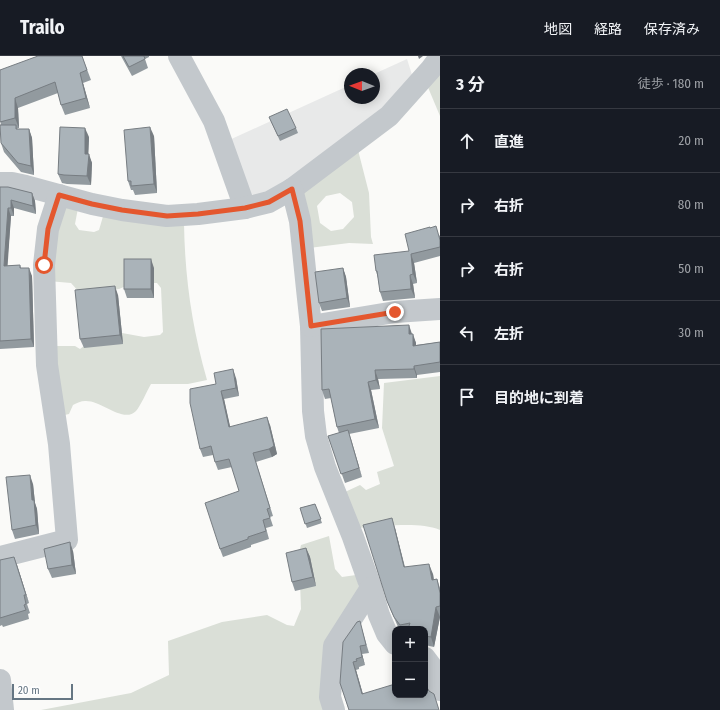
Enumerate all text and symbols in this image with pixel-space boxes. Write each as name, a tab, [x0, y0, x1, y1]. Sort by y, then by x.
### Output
text: Trailo	[20, 16, 65, 39]
text: 地図	[544, 21, 572, 38]
text: 経路	[594, 21, 622, 38]
text: 保存済み	[644, 21, 700, 38]
north arrow	[344, 68, 380, 104]
text: 3 分	[456, 74, 485, 95]
text: 徒歩 · 180 m	[638, 76, 704, 91]
icon: ahead	[456, 130, 478, 152]
text: 直進	[494, 133, 524, 151]
text: 20 m	[678, 133, 704, 148]
icon: right	[456, 194, 478, 216]
text: 右折	[494, 197, 524, 215]
text: 80 m	[678, 197, 704, 212]
route start	[35, 256, 53, 274]
icon: right	[456, 258, 478, 280]
text: 右折	[494, 261, 524, 279]
text: 50 m	[678, 261, 704, 276]
route end	[386, 303, 404, 321]
icon: left	[456, 322, 478, 344]
text: 左折	[494, 325, 524, 343]
text: 30 m	[678, 325, 704, 340]
icon: arrive	[456, 386, 478, 408]
text: 目的地に到着	[494, 389, 584, 407]
map controls	[392, 626, 428, 698]
button: +	[392, 626, 428, 662]
button: −	[392, 662, 428, 698]
scale bar	[12, 682, 73, 701]
text: 20 m	[18, 684, 40, 697]

